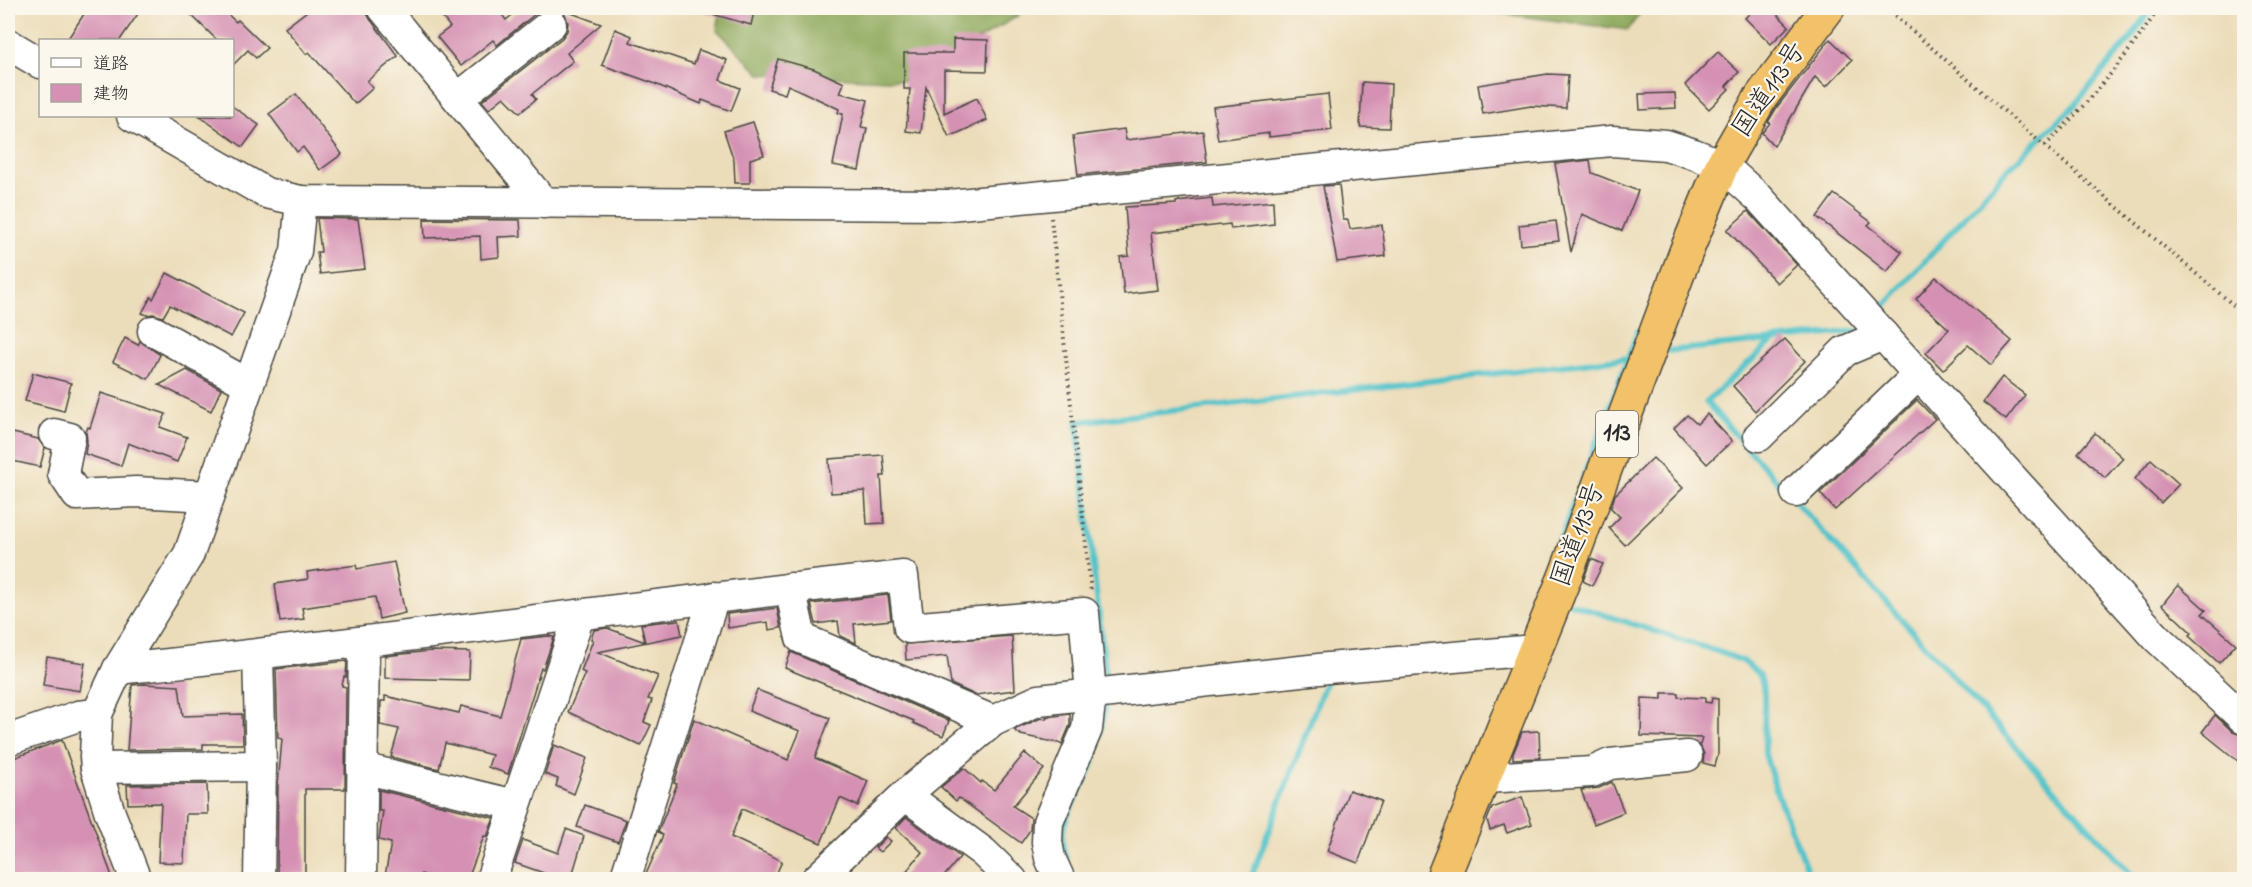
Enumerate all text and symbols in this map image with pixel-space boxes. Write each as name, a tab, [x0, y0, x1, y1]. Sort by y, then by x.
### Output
street label: 国道113号	[1723, 34, 1817, 146]
legend	[39, 39, 234, 117]
text: 道路	[93, 52, 129, 78]
text: 建物	[93, 82, 129, 108]
road number: 113	[1596, 411, 1638, 457]
street label: 国道113号	[1542, 477, 1616, 593]

